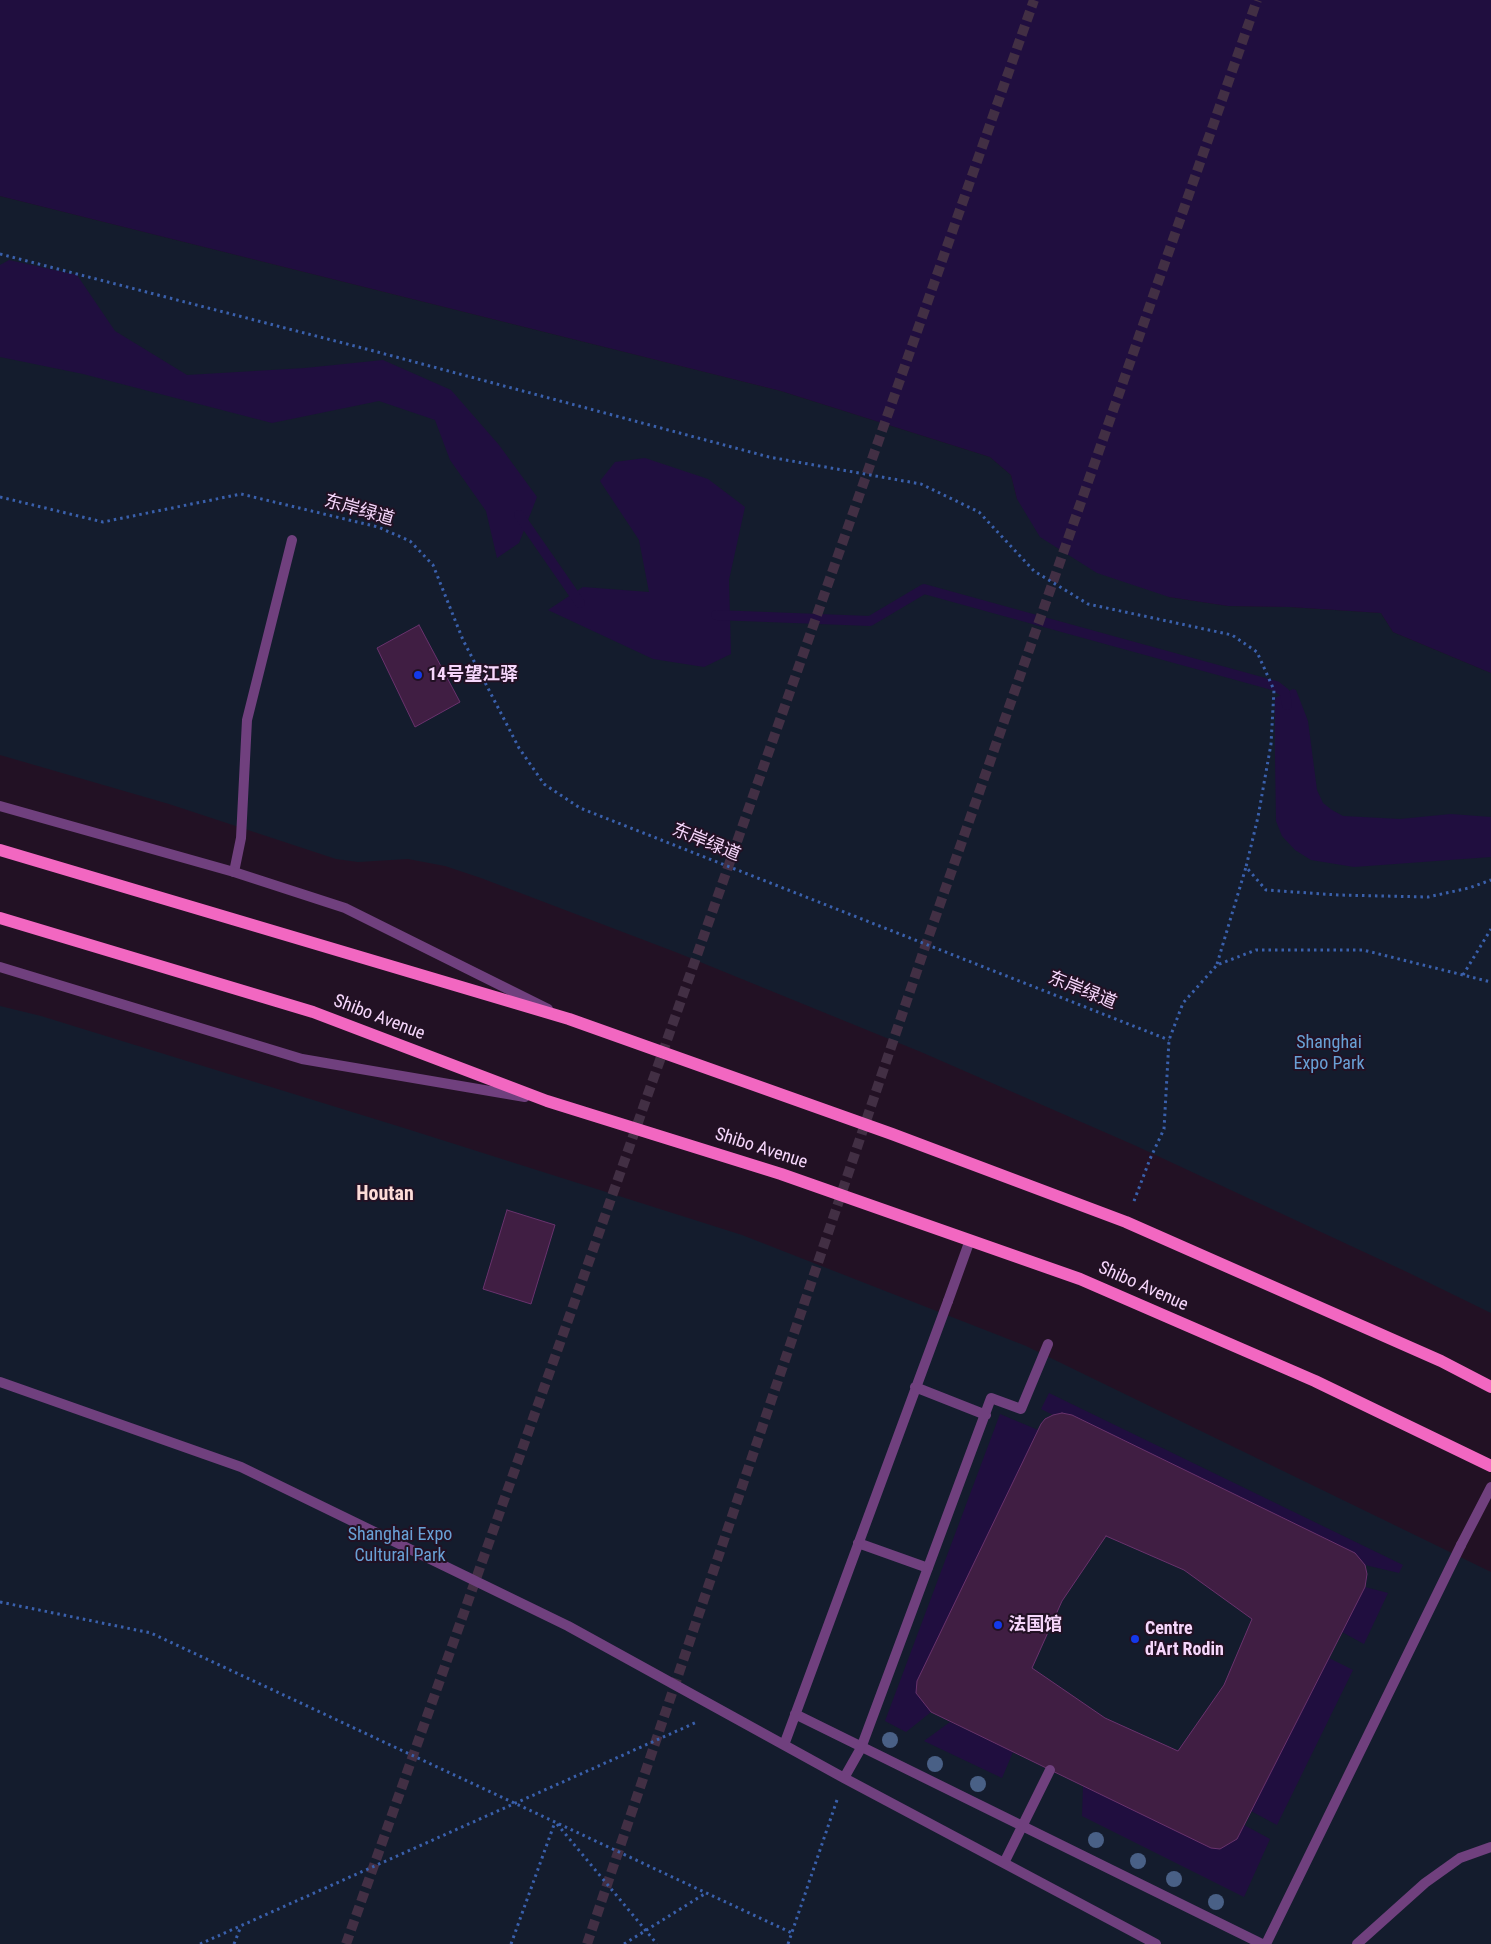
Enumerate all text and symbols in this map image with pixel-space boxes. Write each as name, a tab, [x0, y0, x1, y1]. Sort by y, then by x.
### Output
street label: 东岸绿道	[321, 491, 397, 531]
place label: 14号望江驿	[428, 664, 518, 686]
marker: 14号望江驿	[412, 669, 424, 681]
street label: 东岸绿道	[669, 820, 743, 866]
street label: 东岸绿道	[1045, 968, 1119, 1014]
street label: Shibo Avenue	[330, 991, 428, 1045]
park label: Shanghai Expo Park	[1294, 1032, 1364, 1074]
street label: Shibo Avenue	[712, 1124, 810, 1174]
district label: Houtan	[356, 1183, 414, 1207]
street label: Shibo Avenue	[1095, 1258, 1191, 1316]
park label: Shanghai Expo Cultural Park	[348, 1524, 452, 1566]
place label: 法国馆	[1008, 1614, 1062, 1636]
place label: Centre d'Art Rodin	[1145, 1618, 1224, 1660]
marker: 法国馆	[992, 1619, 1004, 1631]
marker: Centre d'Art Rodin	[1129, 1633, 1141, 1645]

